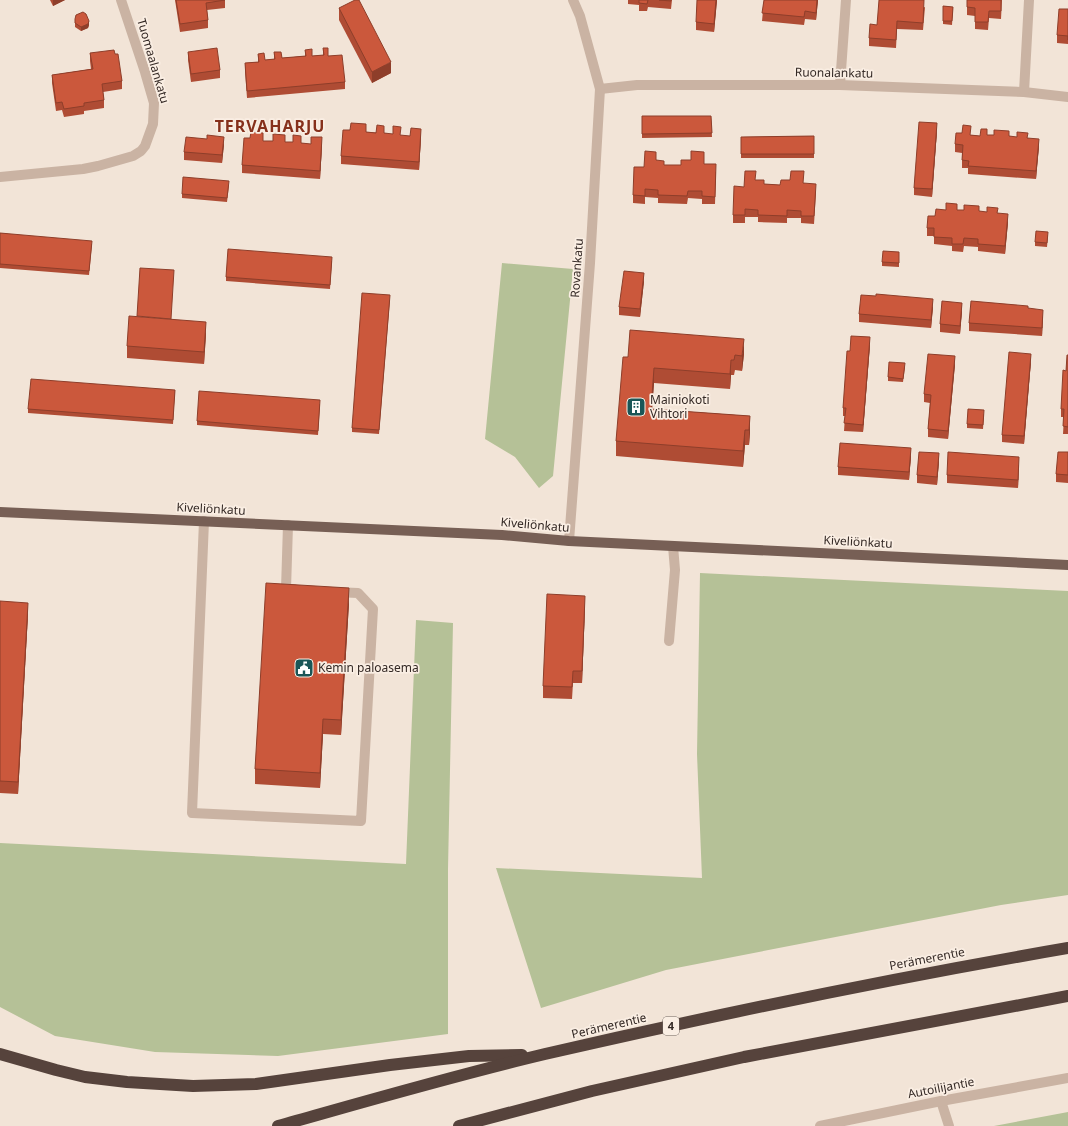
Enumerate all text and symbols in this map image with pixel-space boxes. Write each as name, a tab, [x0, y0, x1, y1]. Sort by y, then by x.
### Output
street label: Tuomaalankatu	[133, 16, 174, 105]
street label: Ruonalankatu	[795, 63, 873, 82]
district label: TERVAHARJU	[215, 115, 325, 137]
street label: Rovankatu	[566, 238, 587, 298]
place label: Mainiokoti Vihtori	[650, 391, 710, 422]
building icon: Mainiokoti Vihtori	[625, 396, 647, 418]
street label: Kiveliönkatu	[176, 498, 246, 519]
street label: Kiveliönkatu	[500, 513, 570, 536]
street label: Kiveliönkatu	[823, 531, 893, 552]
public building icon: Kemin paloasema	[293, 657, 315, 679]
place label: Kemin paloasema	[318, 659, 419, 676]
street label: Perämerentie	[888, 943, 966, 974]
street label: Perämerentie	[570, 1009, 648, 1042]
road number: 4	[663, 1017, 679, 1035]
street label: Autoilijantie	[906, 1073, 976, 1102]

